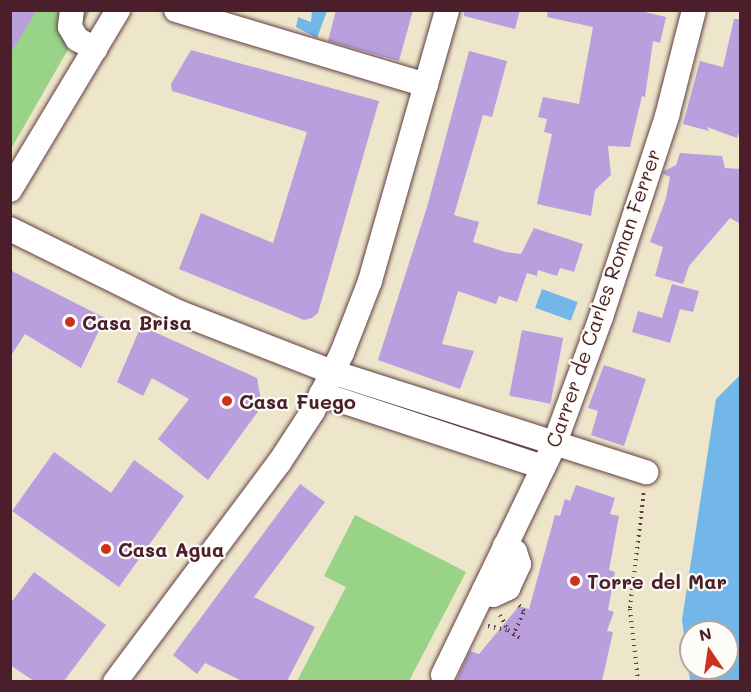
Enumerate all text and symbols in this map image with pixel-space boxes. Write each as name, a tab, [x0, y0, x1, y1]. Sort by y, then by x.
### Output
street label: Carrer de Carles Roman Ferrer	[541, 146, 665, 450]
place label: Casa Brisa	[82, 310, 192, 334]
marker: Casa Brisa	[63, 315, 77, 329]
place label: Casa Fuego	[239, 389, 356, 413]
marker: Casa Fuego	[220, 394, 234, 408]
place label: Casa Agua	[118, 537, 224, 561]
marker: Casa Agua	[99, 542, 113, 556]
place label: Torre del Mar	[587, 569, 727, 593]
marker: Torre del Mar	[568, 574, 582, 588]
north arrow	[679, 620, 739, 680]
text: N	[697, 622, 714, 646]

